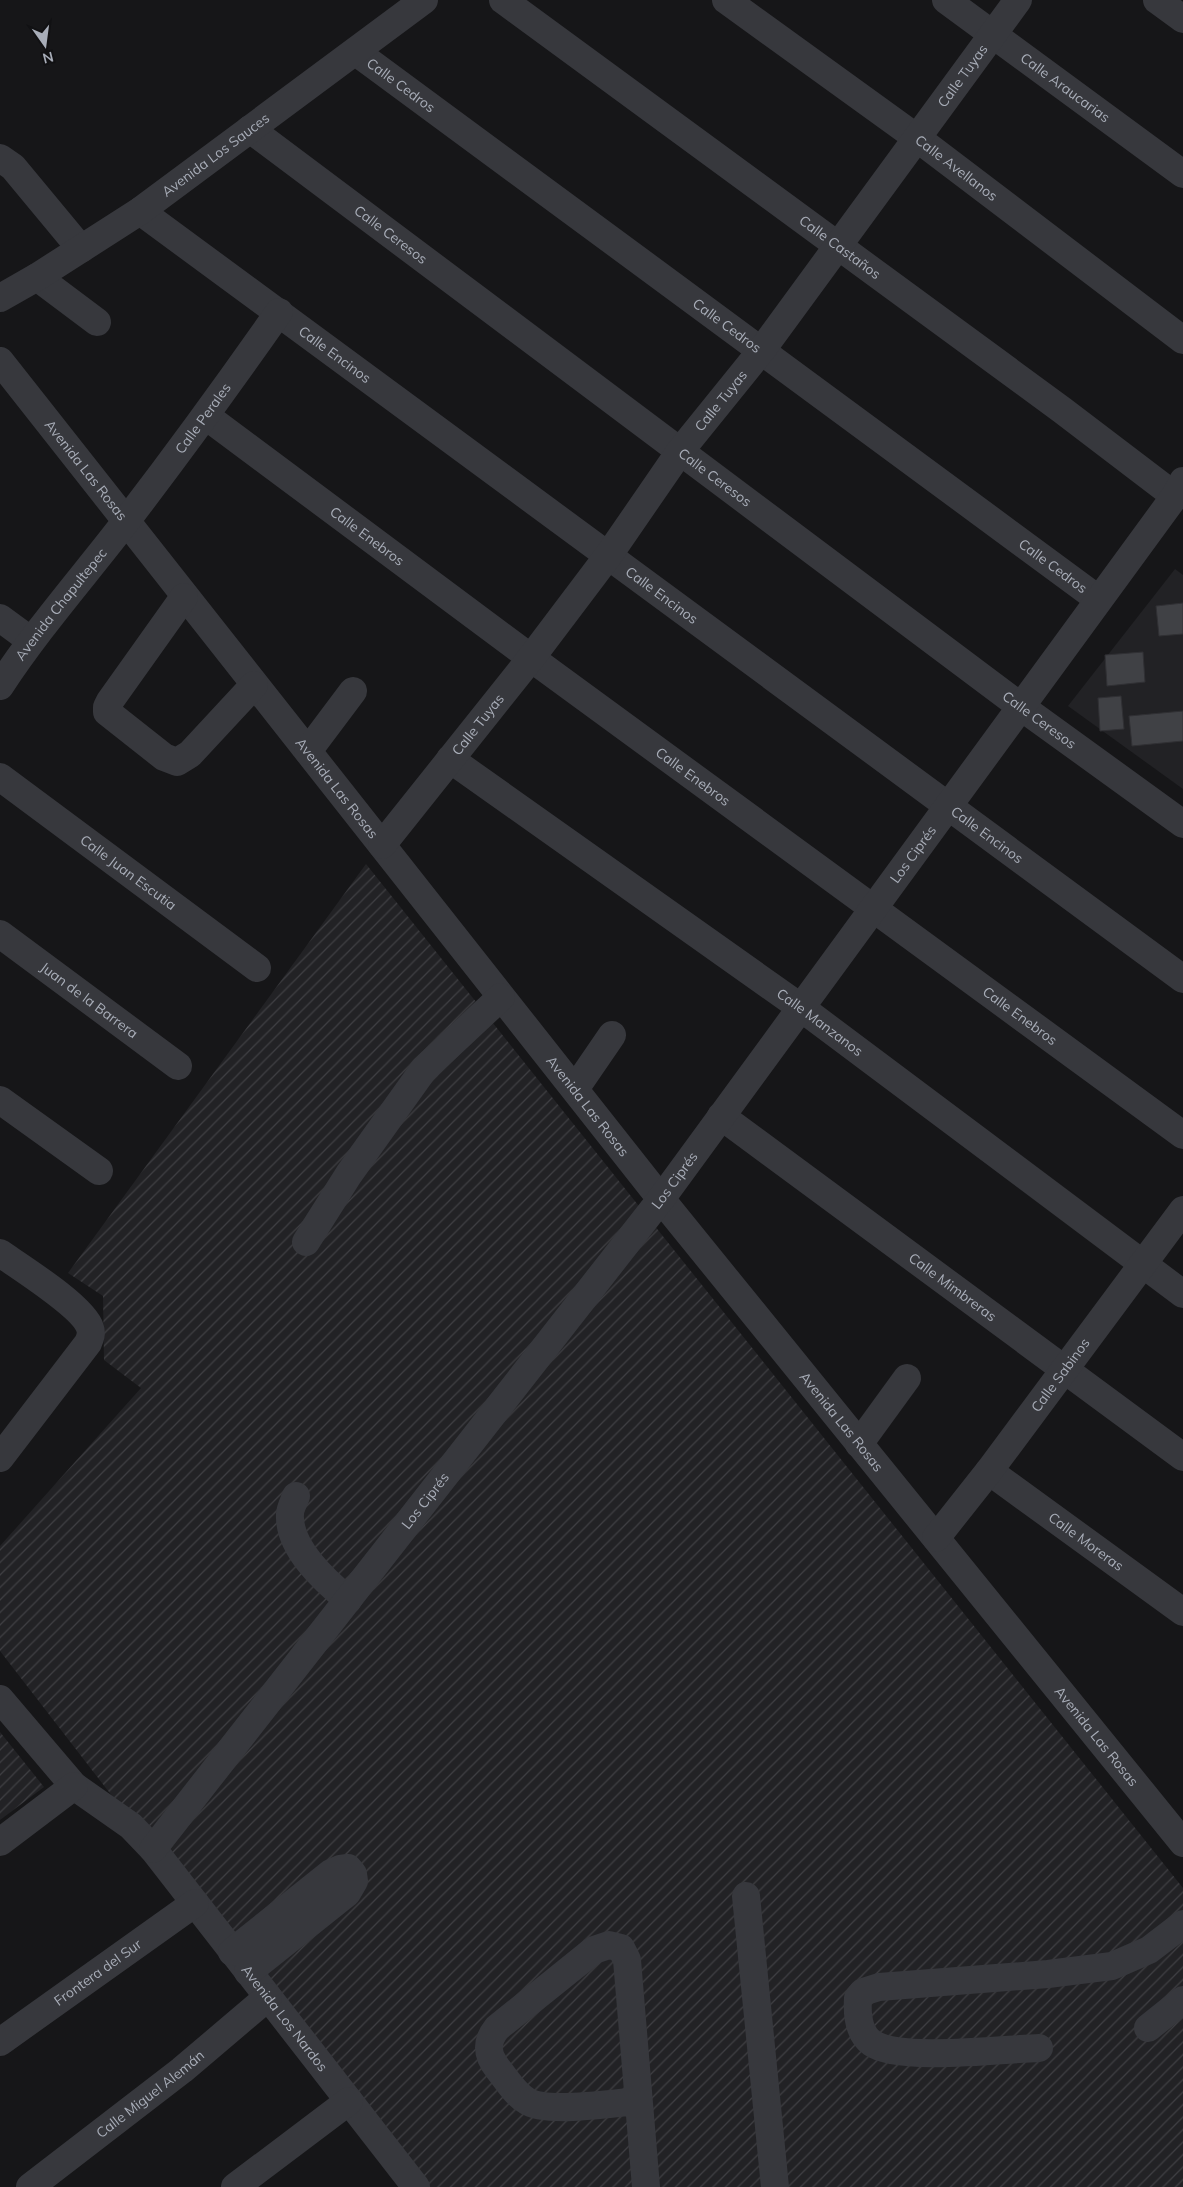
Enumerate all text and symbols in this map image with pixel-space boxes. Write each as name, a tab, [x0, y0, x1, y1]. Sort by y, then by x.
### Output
north arrow	[20, 20, 70, 70]
street label: Calle Tuyas	[933, 41, 992, 111]
text: N	[41, 48, 55, 68]
street label: Calle Araucarias	[1017, 49, 1114, 126]
street label: Calle Cedros	[363, 54, 439, 116]
street label: Avenida Los Sauces	[158, 109, 273, 201]
street label: Calle Avellanos	[911, 131, 1001, 205]
street label: Calle Ceresos	[351, 201, 431, 268]
street label: Calle Castaños	[796, 211, 884, 283]
street label: Calle Cedros	[689, 294, 765, 357]
street label: Calle Encinos	[295, 322, 375, 387]
street label: Calle Tuyas	[691, 366, 751, 435]
street label: Calle Perales	[171, 379, 235, 457]
street label: Avenida Las Rosas	[41, 416, 131, 524]
street label: Calle Ceresos	[675, 444, 755, 511]
street label: Calle Enebros	[326, 502, 408, 570]
street label: Calle Cedros	[1015, 535, 1091, 597]
street label: Avenida Chapultepec	[11, 544, 111, 664]
street label: Calle Encinos	[622, 563, 702, 628]
street label: Calle Ceresos	[999, 687, 1080, 753]
street label: Calle Tuyas	[448, 690, 508, 759]
street label: Avenida Las Rosas	[292, 734, 382, 842]
street label: Calle Enebros	[652, 743, 734, 810]
street label: Calle Encinos	[947, 802, 1027, 867]
street label: Los Ciprés	[886, 822, 940, 887]
street label: Calle Juan Escutia	[77, 831, 180, 914]
street label: Juan de la Barrera	[37, 958, 142, 1042]
street label: Calle Enebros	[979, 982, 1061, 1049]
street label: Calle Manzanos	[773, 984, 867, 1060]
street label: Avenida Las Rosas	[542, 1052, 633, 1160]
street label: Los Ciprés	[647, 1148, 702, 1213]
street label: Calle Mimbreras	[905, 1249, 1000, 1325]
street label: Calle Sabinos	[1027, 1334, 1094, 1416]
street label: Avenida Las Rosas	[796, 1368, 887, 1475]
street label: Los Ciprés	[397, 1469, 453, 1533]
street label: Calle Moreras	[1045, 1508, 1127, 1575]
street label: Avenida Las Rosas	[1051, 1683, 1142, 1790]
street label: Frontera del Sur	[50, 1934, 146, 2010]
street label: Avenida Los Nardos	[237, 1961, 332, 2075]
street label: Calle Miguel Alemán	[92, 2046, 208, 2142]

